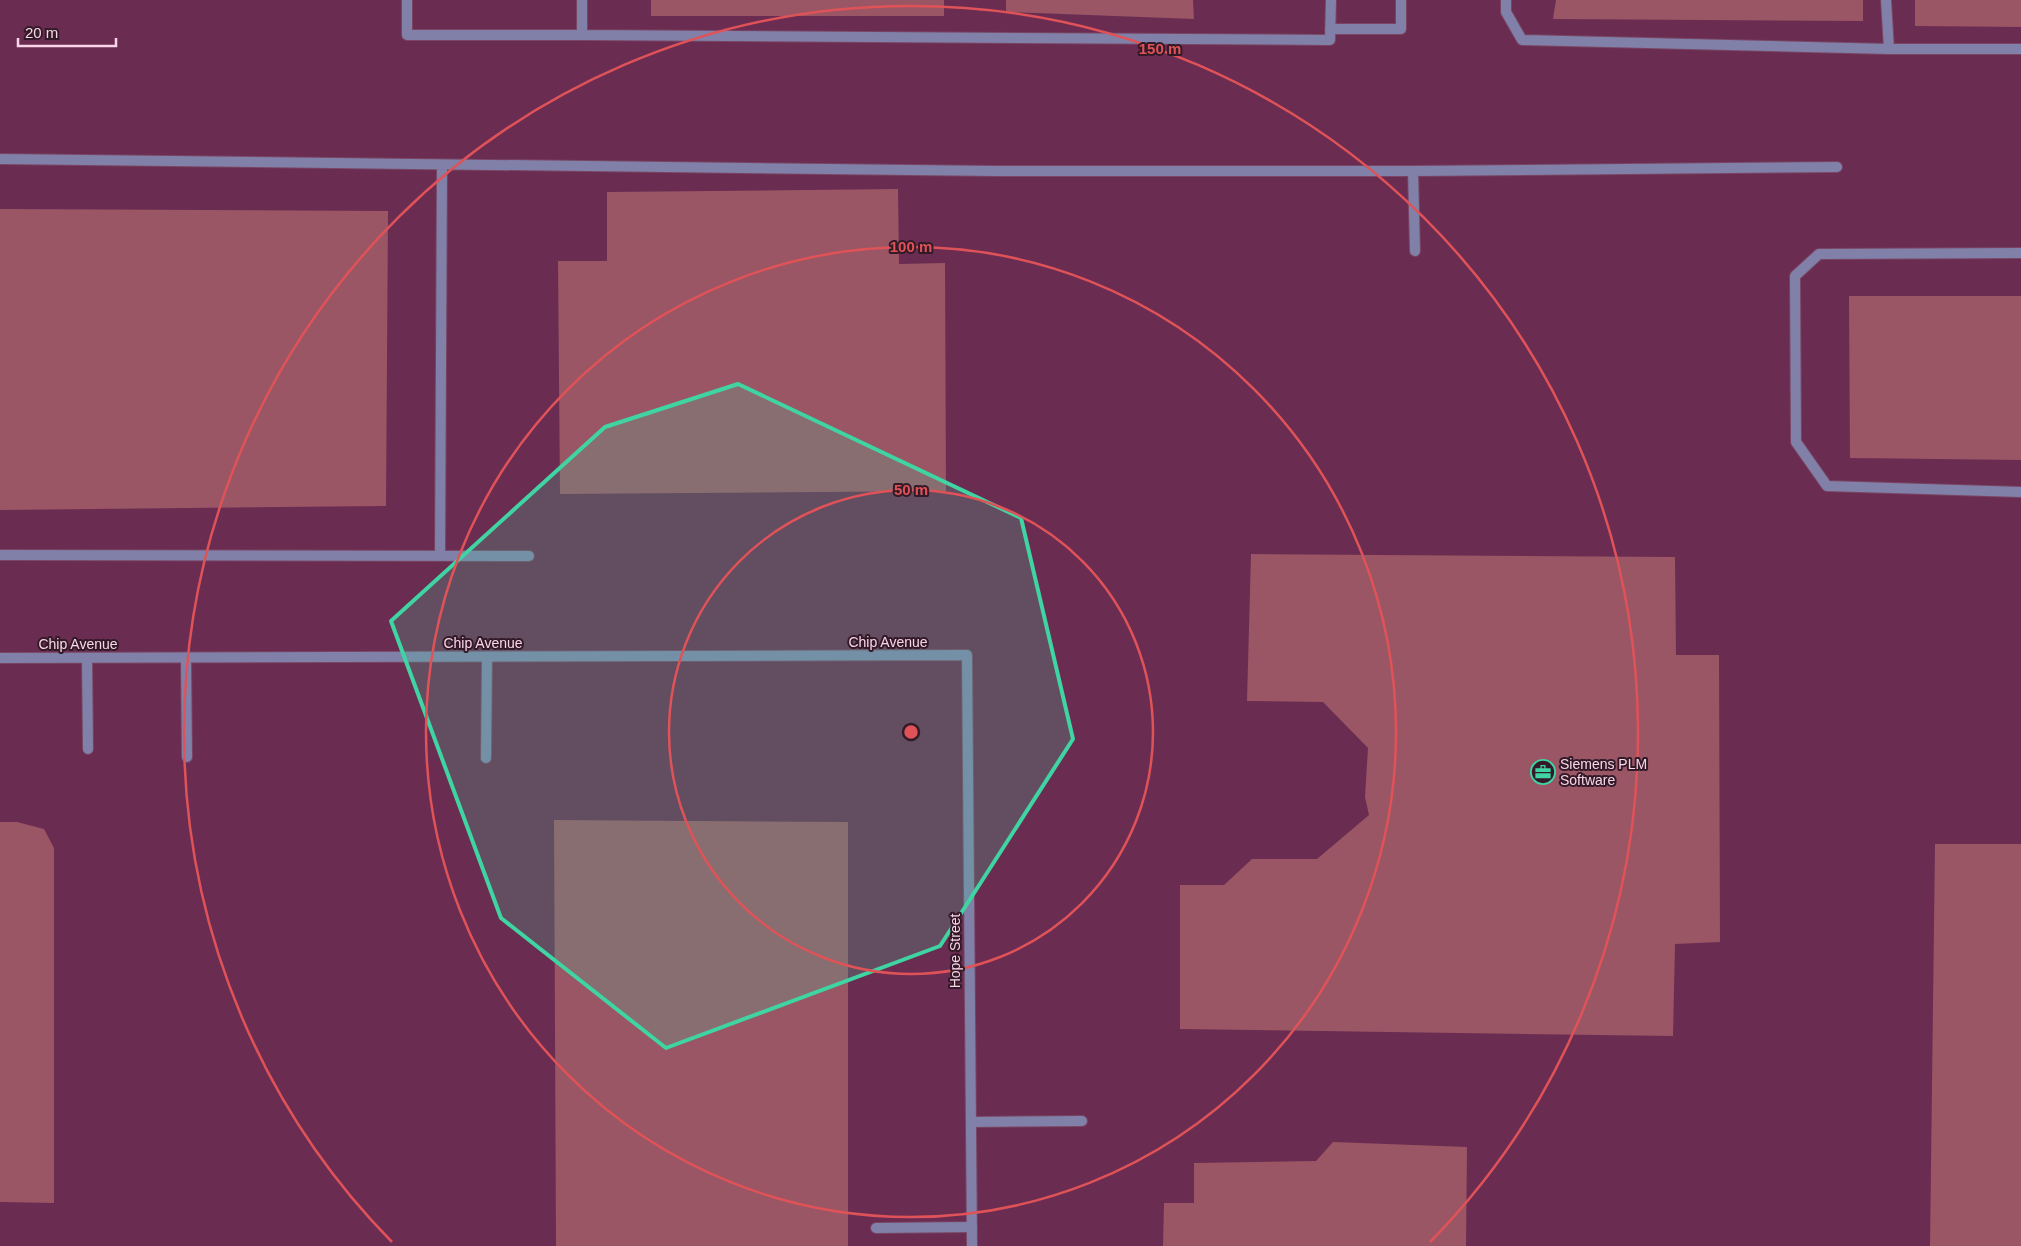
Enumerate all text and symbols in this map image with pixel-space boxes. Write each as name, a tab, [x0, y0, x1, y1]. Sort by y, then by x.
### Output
scale bar	[18, 15, 115, 47]
text: 20 m	[25, 24, 58, 41]
text: 150 m	[1139, 40, 1181, 57]
text: 100 m	[890, 238, 932, 255]
text: 50 m	[894, 481, 928, 498]
street label: Chip Avenue	[848, 634, 928, 650]
street label: Chip Avenue	[443, 635, 523, 651]
street label: Chip Avenue	[38, 636, 118, 652]
centre of rings	[902, 723, 920, 741]
place label: Siemens PLM Software	[1560, 756, 1647, 788]
office icon: Siemens PLM Software	[1530, 759, 1556, 785]
street label: Hope Street	[947, 914, 963, 988]

